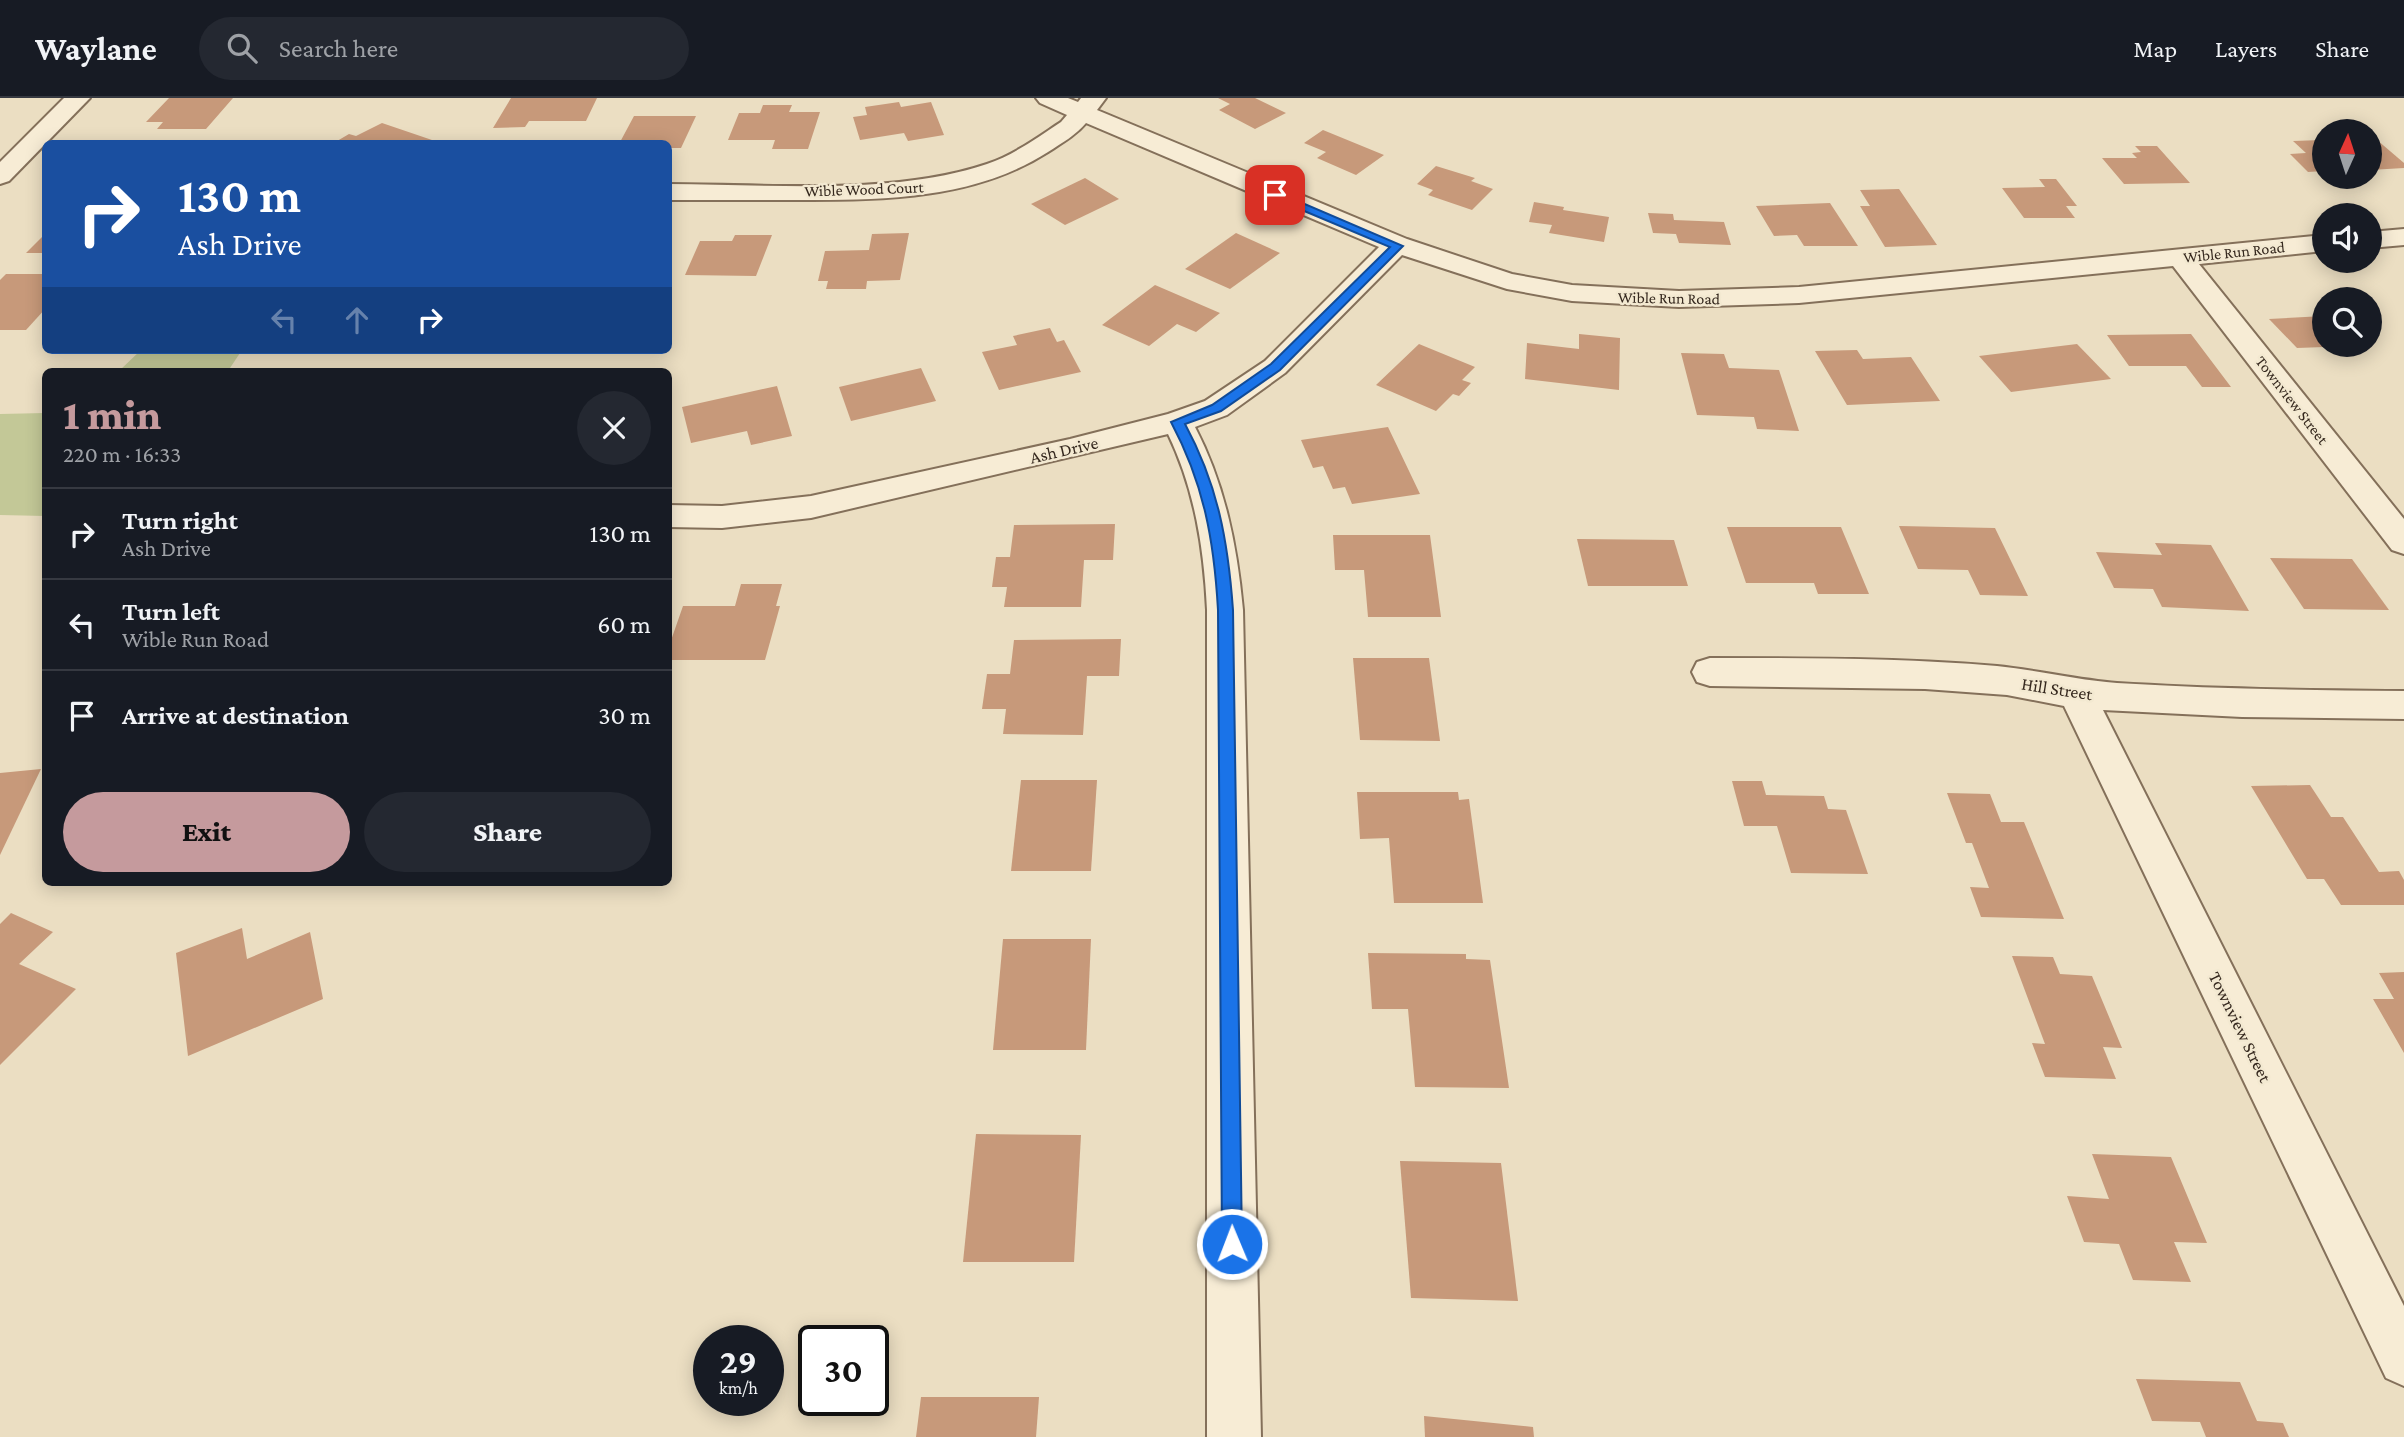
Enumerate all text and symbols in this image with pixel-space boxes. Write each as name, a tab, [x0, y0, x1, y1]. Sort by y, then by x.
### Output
search box	[199, 17, 689, 80]
icon: search	[223, 29, 261, 67]
text: Waylane	[35, 30, 157, 67]
text: Search here	[279, 34, 398, 63]
text: Map	[2133, 35, 2177, 62]
text: Layers	[2215, 35, 2277, 62]
text: Share	[2315, 35, 2369, 62]
north arrow	[2312, 119, 2382, 189]
map controls	[2312, 119, 2382, 357]
pin	[1245, 165, 1305, 225]
icon: right	[63, 168, 154, 259]
text: 130 m	[178, 168, 301, 223]
icon: arrive	[1256, 176, 1294, 214]
street label: Wible Wood Court	[804, 178, 925, 200]
button: sound	[2312, 203, 2382, 273]
text: Ash Drive	[178, 226, 302, 262]
street label: Wible Run Road	[2182, 238, 2286, 266]
button: search	[2312, 287, 2382, 357]
street label: Wible Run Road	[1618, 289, 1721, 307]
icon: left	[265, 301, 303, 339]
icon: ahead	[338, 301, 376, 339]
icon: right	[411, 301, 449, 339]
street label: Townview Street	[2252, 353, 2332, 448]
text: 1 min	[63, 391, 161, 438]
button: close	[577, 391, 651, 465]
street label: Ash Drive	[1028, 432, 1100, 468]
text: 220 m · 16:33	[63, 441, 181, 467]
text: Turn right	[122, 506, 238, 535]
icon: right	[63, 515, 101, 553]
text: 130 m	[590, 519, 651, 548]
text: Ash Drive	[122, 535, 211, 561]
text: Turn left	[122, 597, 220, 626]
icon: left	[63, 606, 101, 644]
text: 60 m	[597, 610, 651, 639]
text: Wible Run Road	[122, 626, 269, 652]
street label: Hill Street	[2020, 674, 2095, 705]
icon: arrive	[63, 697, 101, 735]
text: Arrive at destination	[122, 701, 349, 730]
text: 30 m	[598, 701, 651, 730]
button: Exit	[63, 792, 350, 872]
button: Share	[364, 792, 651, 872]
street label: Townview Street	[2205, 968, 2276, 1087]
position arrow	[1195, 1207, 1269, 1281]
speed limit sign: 30	[798, 1325, 889, 1416]
text: 29	[720, 1342, 757, 1381]
text: km/h	[719, 1378, 758, 1398]

